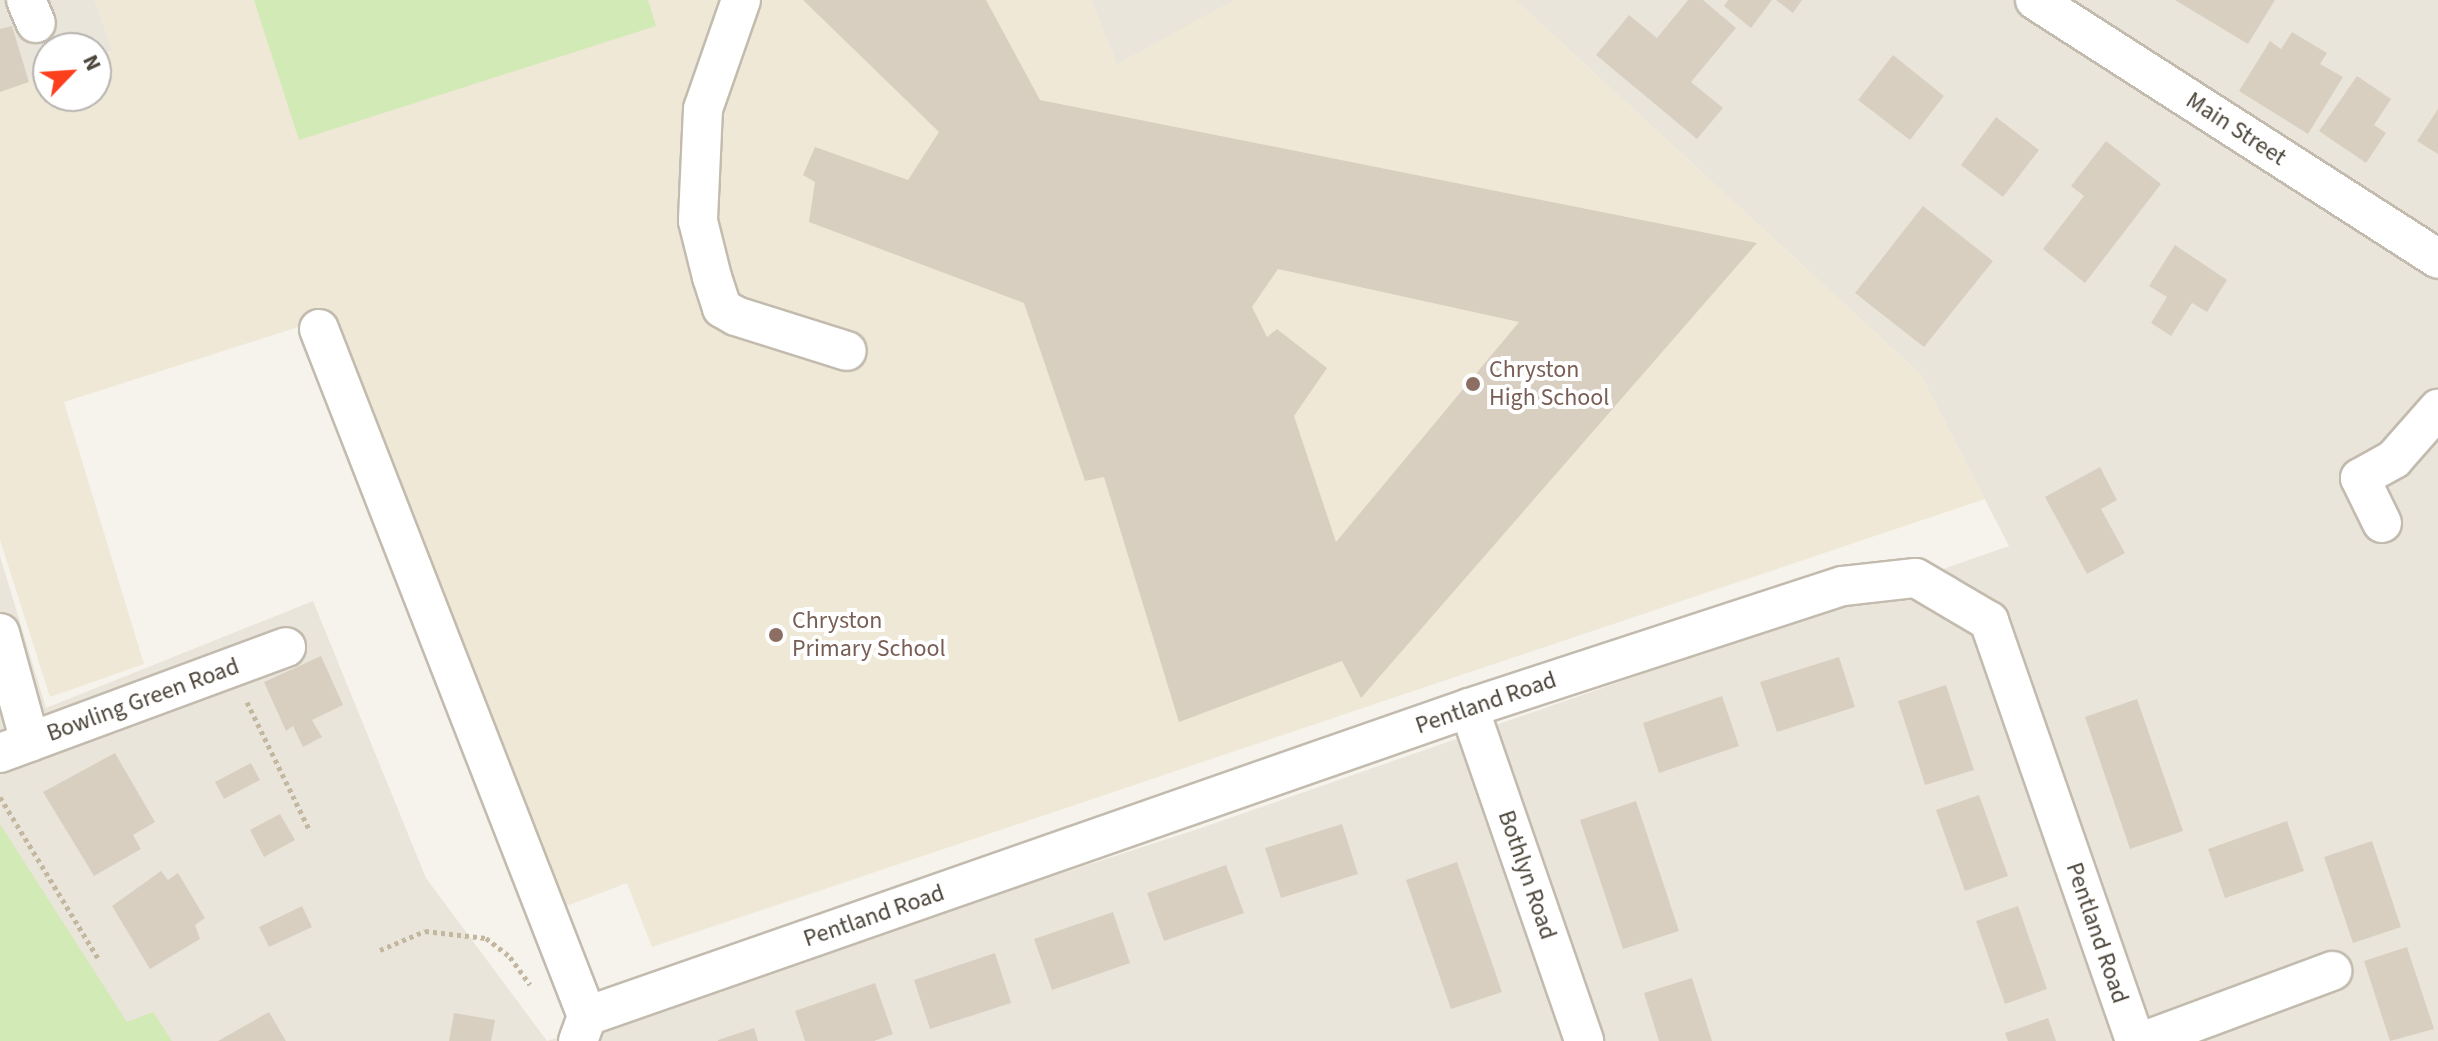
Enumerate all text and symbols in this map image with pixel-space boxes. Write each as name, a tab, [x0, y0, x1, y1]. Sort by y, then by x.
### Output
north arrow	[32, 32, 112, 112]
text: N	[74, 49, 110, 76]
street label: Main Street	[2181, 86, 2291, 172]
place label: Chryston High School	[1489, 356, 1609, 412]
marker: Chryston High School	[1464, 375, 1482, 393]
place label: Chryston Primary School	[792, 607, 946, 663]
marker: Chryston Primary School	[767, 626, 785, 644]
street label: Bowling Green Road	[43, 652, 243, 748]
street label: Pentland Road	[1412, 665, 1560, 741]
street label: Bothlyn Road	[1491, 807, 1563, 943]
street label: Pentland Road	[2059, 859, 2135, 1007]
street label: Pentland Road	[800, 878, 948, 954]

